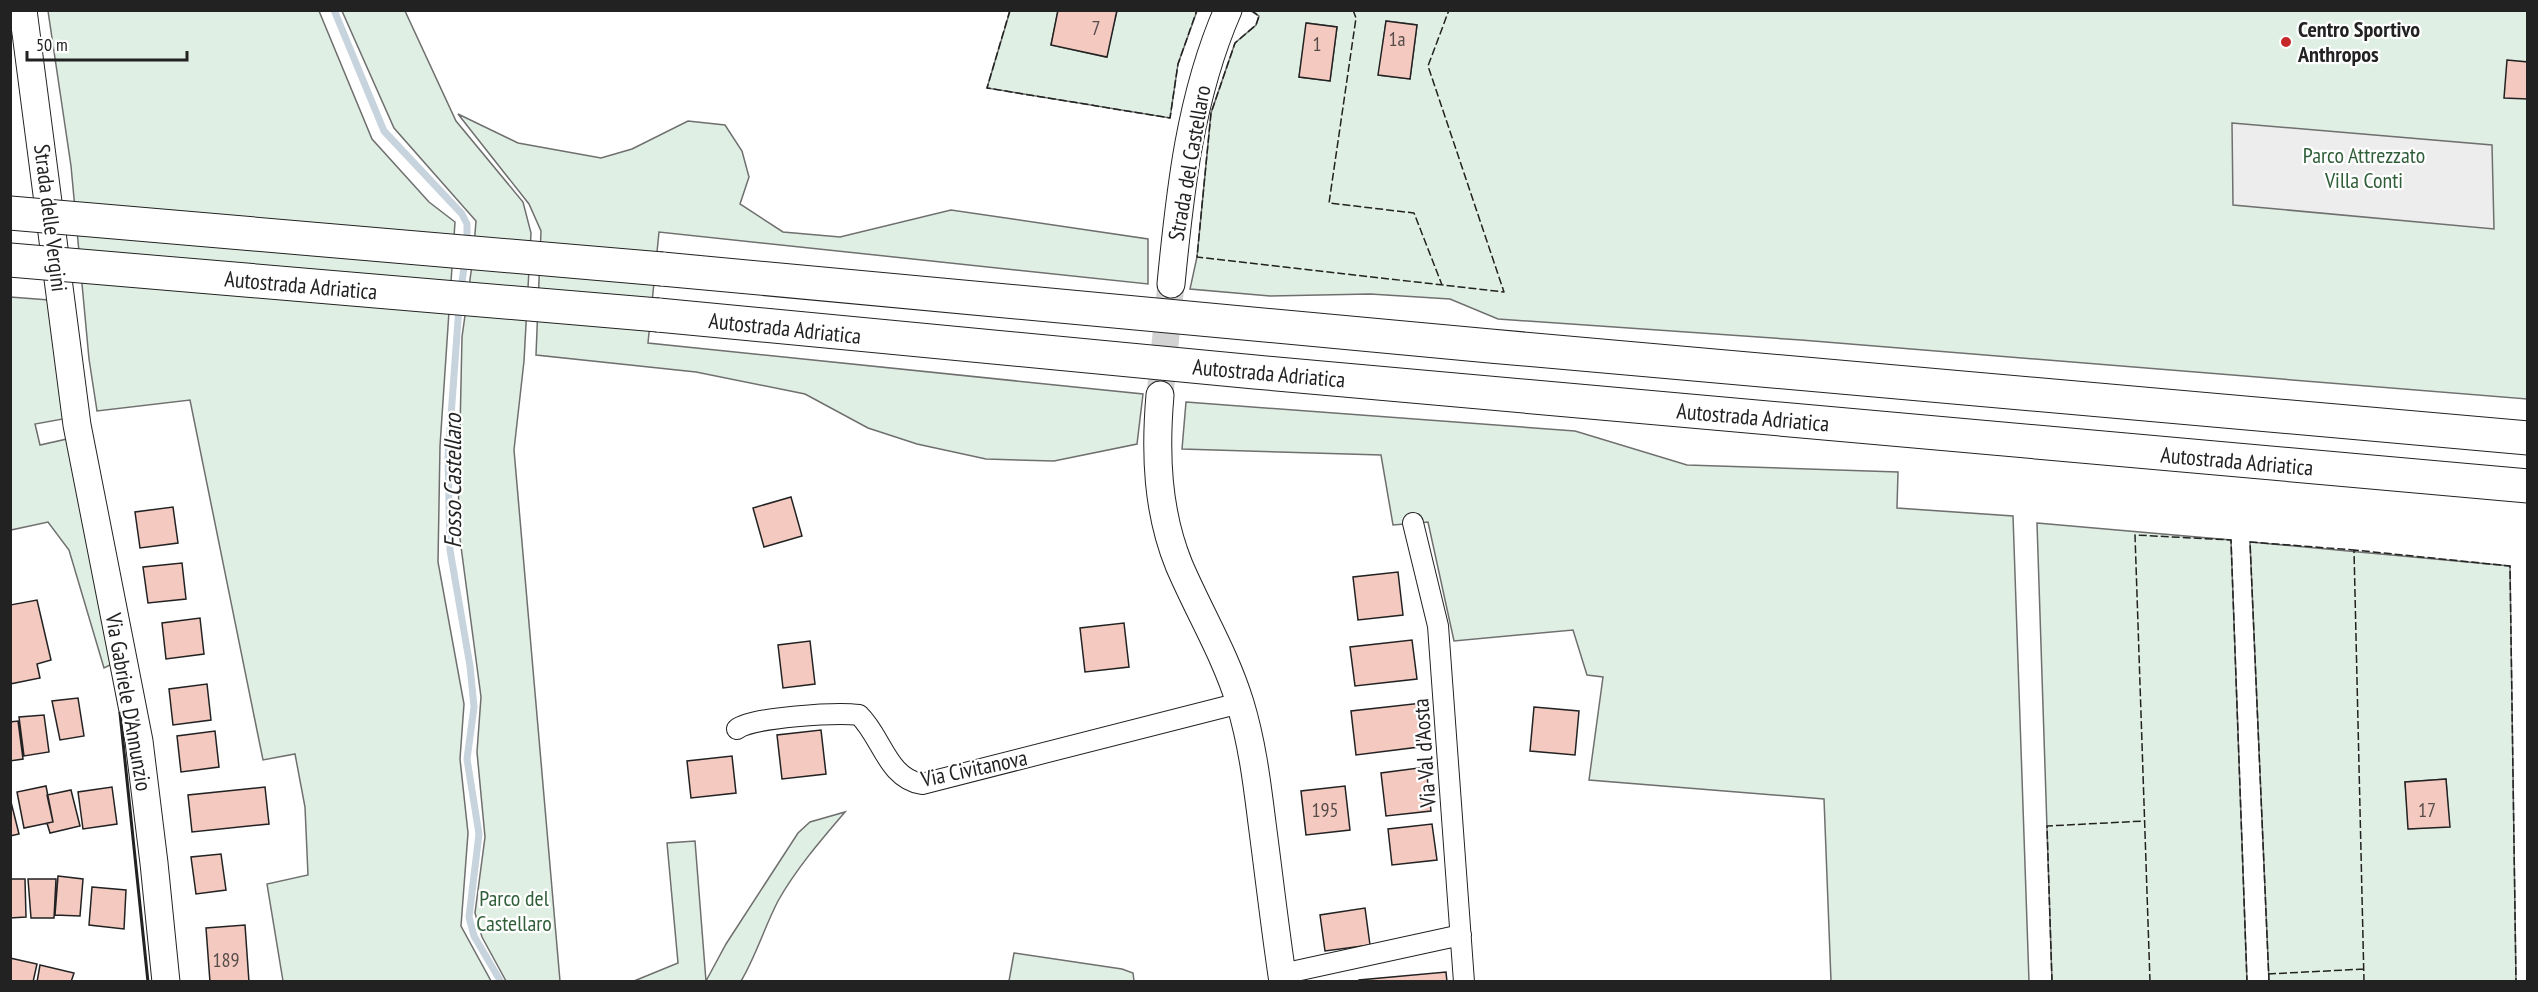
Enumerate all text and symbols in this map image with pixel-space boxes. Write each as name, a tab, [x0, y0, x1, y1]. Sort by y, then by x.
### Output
house number: 7	[1092, 15, 1101, 41]
place label: Centro Sportivo Anthropos	[2297, 15, 2420, 68]
scale bar	[27, 24, 188, 62]
house number: 1a	[1389, 26, 1406, 52]
house number: 1	[1313, 31, 1322, 57]
text: 50 m	[36, 33, 68, 56]
marker: Centro Sportivo Anthropos	[2279, 35, 2293, 49]
street label: Strada del Castellaro	[1162, 83, 1216, 243]
park label: Parco Attrezzato Villa Conti	[2303, 141, 2425, 194]
street label: Strada delle Vergini	[28, 143, 74, 293]
street label: Autostrada Adriatica	[224, 264, 378, 306]
street label: Autostrada Adriatica	[707, 306, 863, 350]
street label: Autostrada Adriatica	[1192, 352, 1346, 394]
street label: Autostrada Adriatica	[1676, 396, 1830, 438]
water label: Fosso Castellaro	[437, 412, 468, 548]
street label: Autostrada Adriatica	[2160, 440, 2314, 482]
street label: Via Gabriele D'Annunzio	[99, 610, 158, 793]
street label: Via Val d'Aosta	[1406, 698, 1442, 809]
street label: Via Civitanova	[917, 743, 1030, 793]
house number: 195	[1312, 797, 1339, 823]
house number: 17	[2418, 797, 2436, 823]
park label: Parco del Castellaro	[476, 884, 552, 937]
house number: 189	[213, 947, 240, 973]

